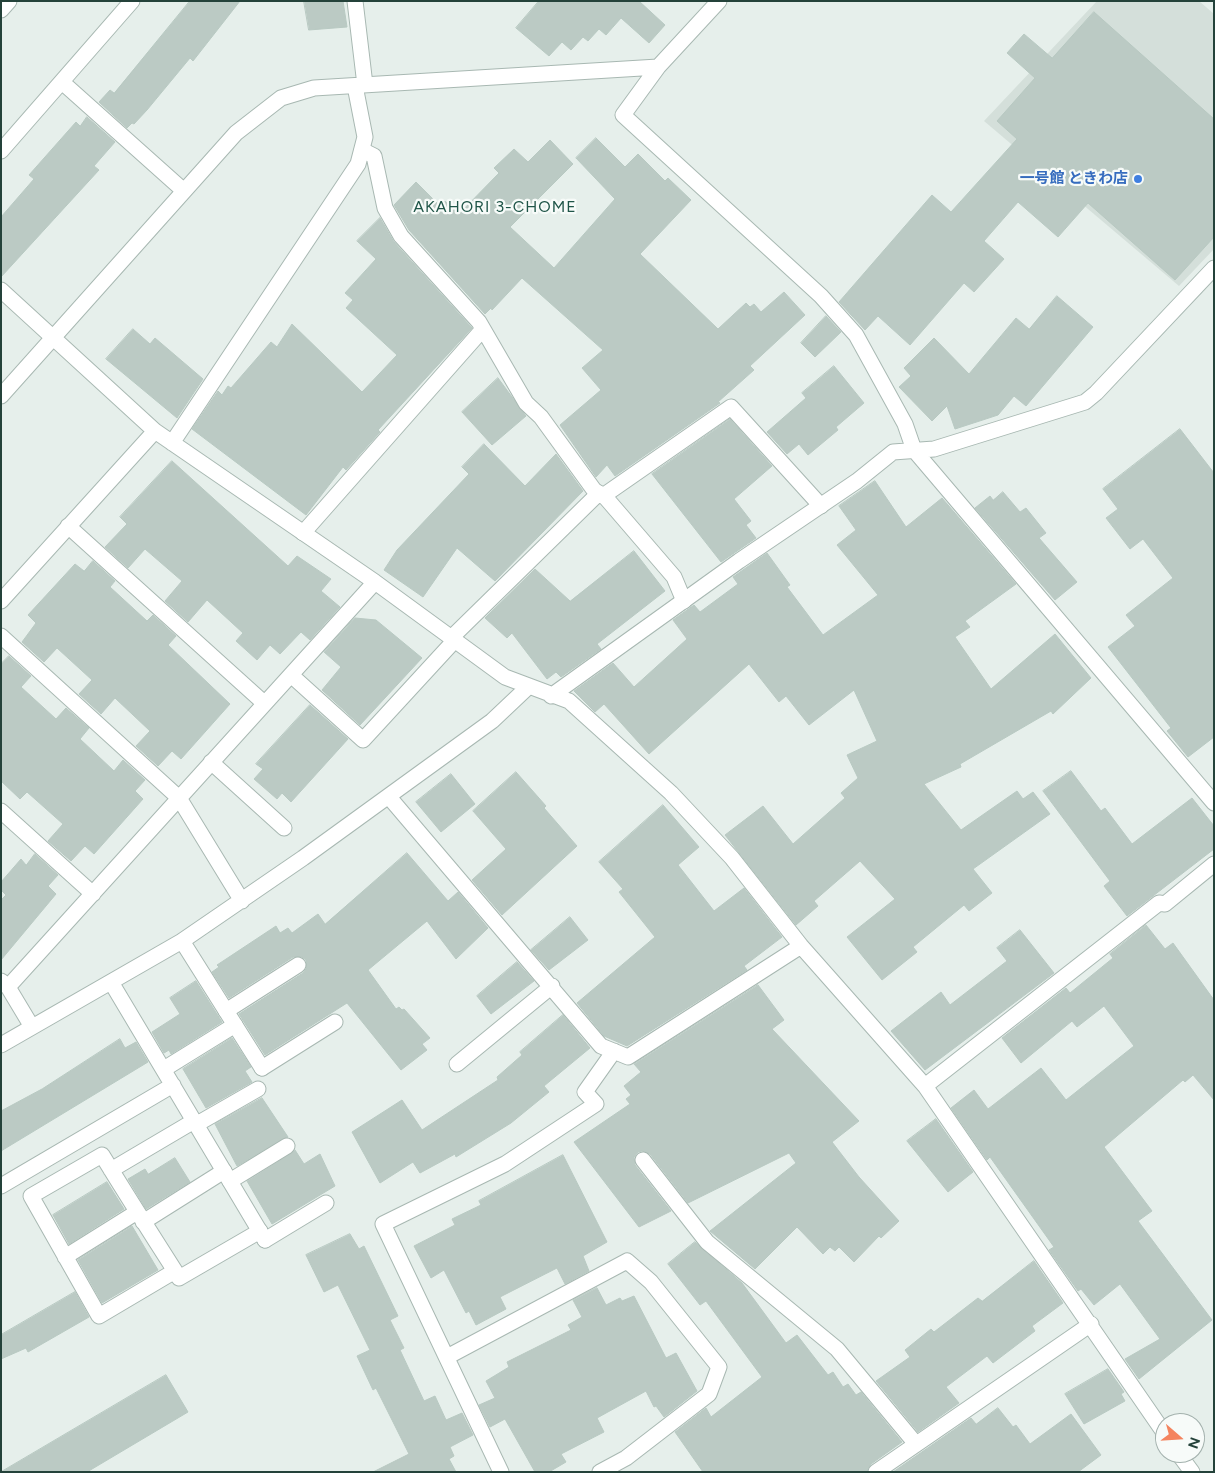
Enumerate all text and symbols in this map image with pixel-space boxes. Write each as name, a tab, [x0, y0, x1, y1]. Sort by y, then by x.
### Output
place label: 一号館 ときわ店	[1019, 170, 1128, 188]
marker: 一号館 ときわ店	[1132, 173, 1144, 185]
district label: AKAHORI 3-CHOME	[411, 197, 579, 217]
north arrow	[1155, 1413, 1205, 1463]
text: N	[1184, 1435, 1204, 1451]

